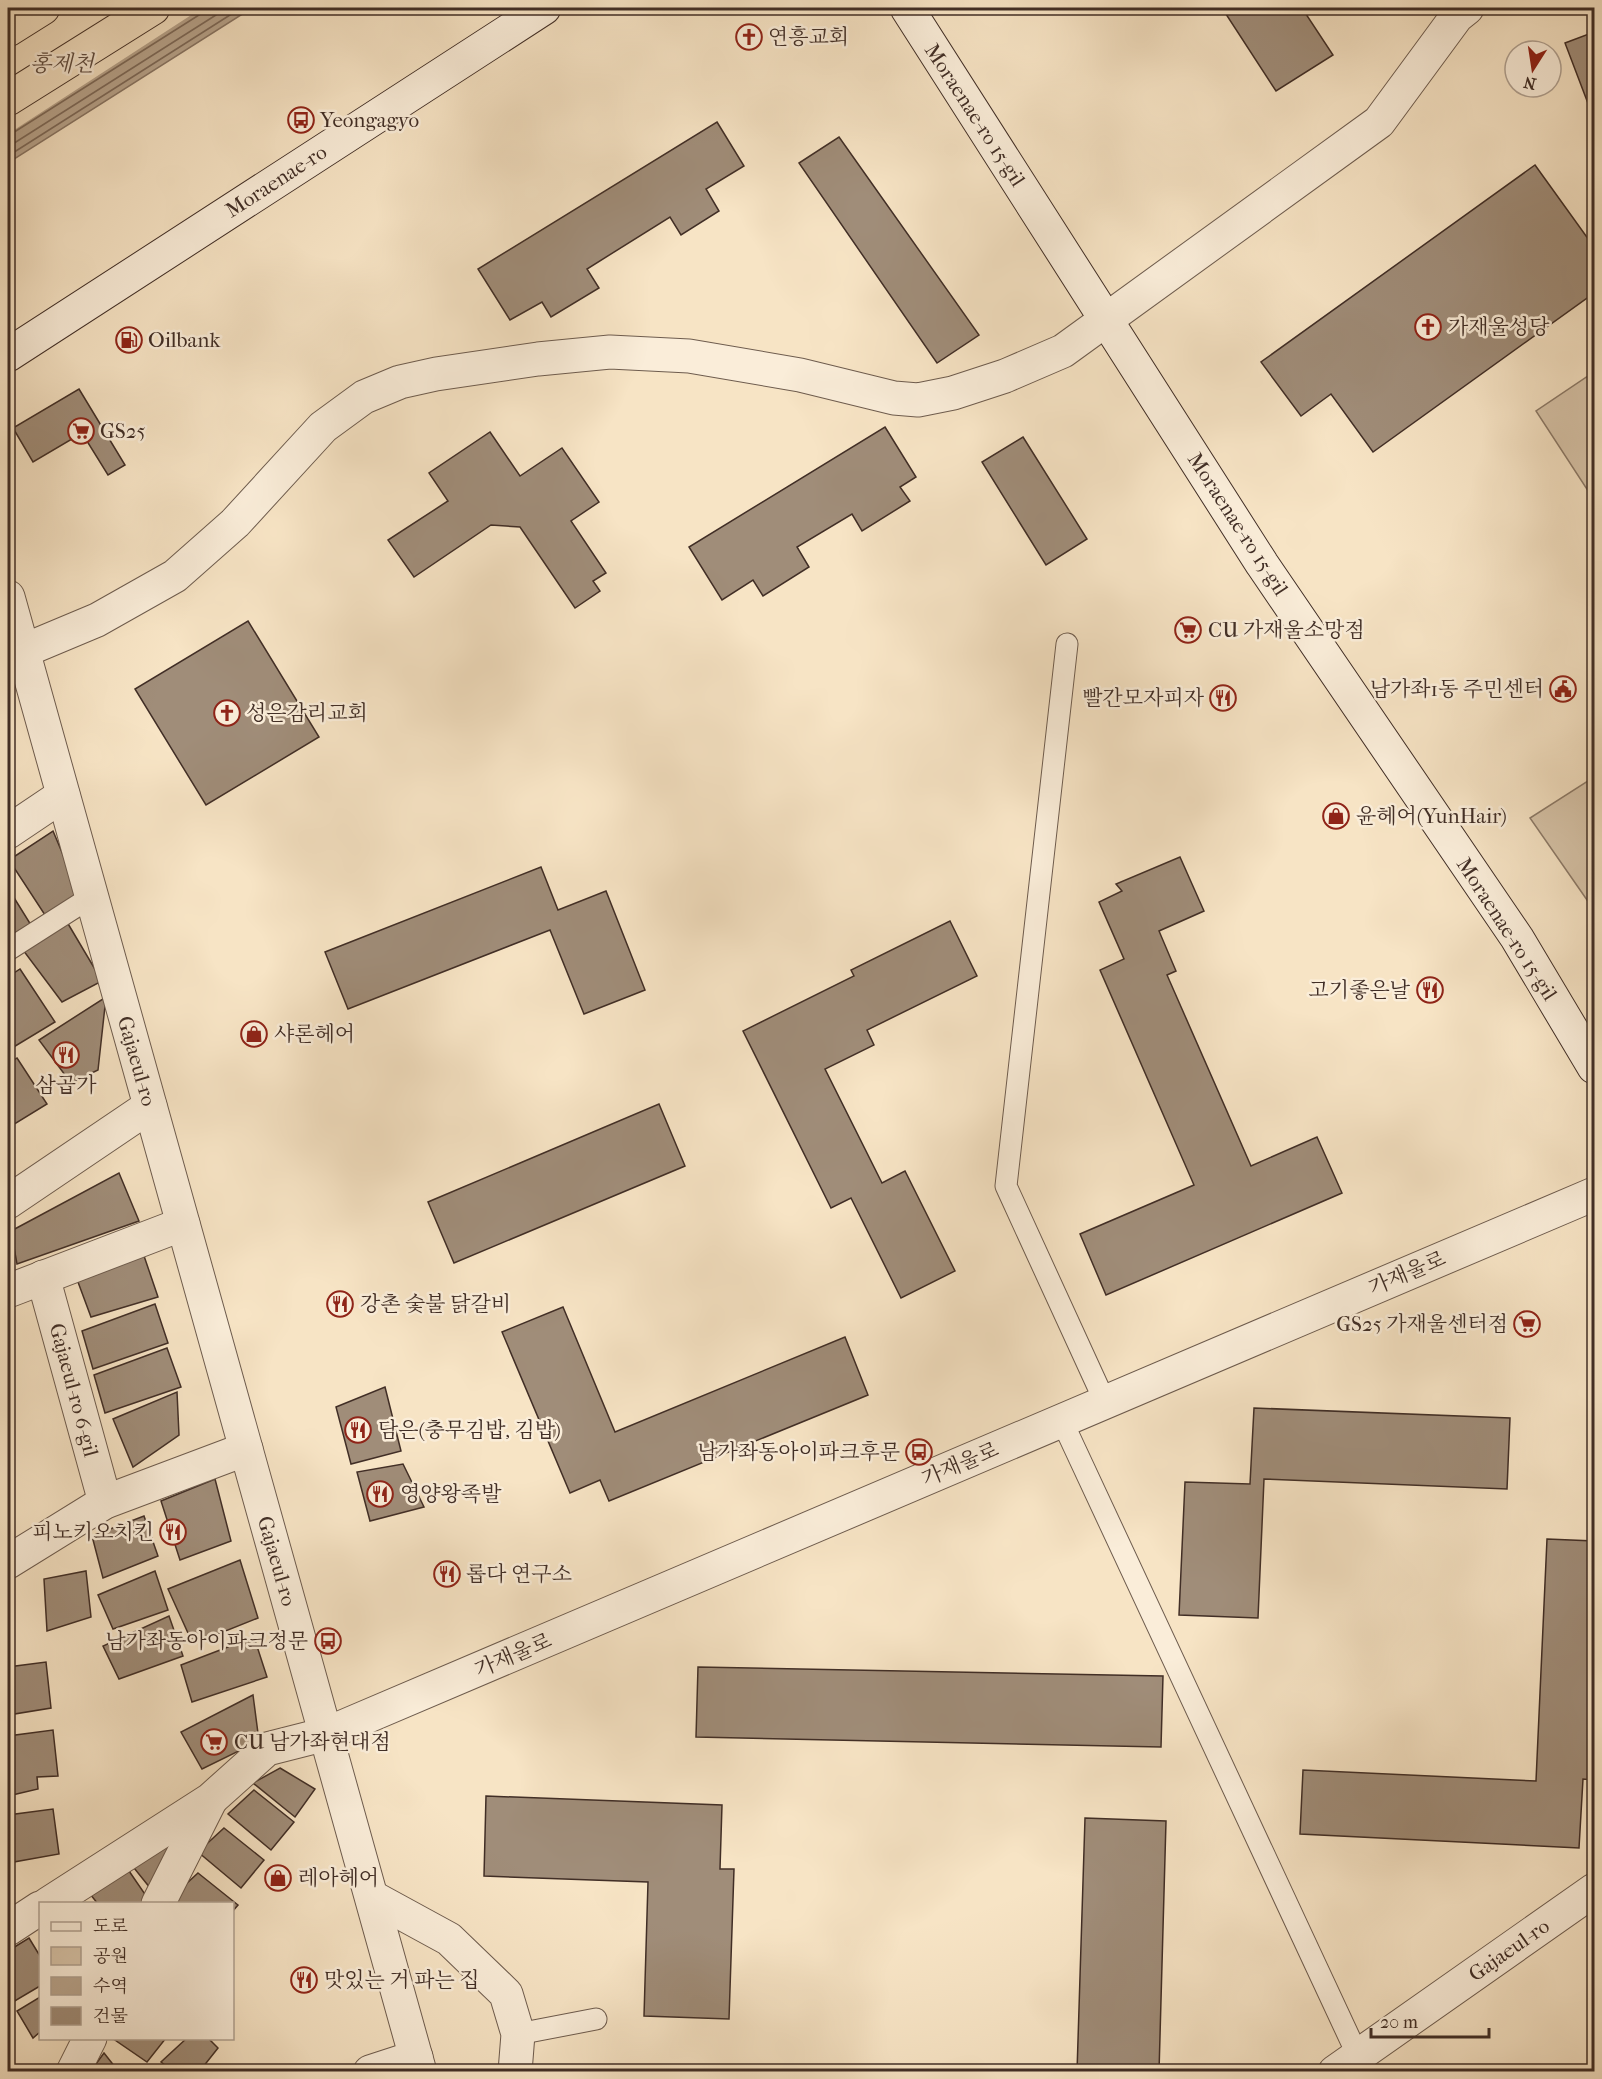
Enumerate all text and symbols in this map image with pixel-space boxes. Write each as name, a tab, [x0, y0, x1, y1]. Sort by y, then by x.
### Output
church icon: 연흥교회	[734, 22, 764, 52]
place label: 연흥교회	[768, 25, 849, 49]
street label: Moraenae-ro 15-gil	[920, 39, 1030, 191]
north arrow	[1503, 39, 1563, 99]
water label: 홍제천	[30, 51, 96, 77]
text: N	[1521, 72, 1538, 94]
bus stop icon: Yeongagyo	[286, 105, 316, 135]
place label: Yeongagyo	[319, 108, 419, 132]
street label: Moraenae-ro	[221, 139, 331, 223]
church icon: 가재울성당	[1413, 312, 1443, 342]
place label: 가재울성당	[1448, 315, 1550, 339]
fuel station icon: Oilbank	[114, 325, 144, 355]
place label: Oilbank	[148, 328, 220, 352]
supermarket icon: GS25	[66, 416, 96, 446]
place label: GS25	[100, 419, 146, 443]
street label: Moraenae-ro 15-gil	[1183, 448, 1293, 600]
supermarket icon: CU 가재울소망점	[1173, 615, 1203, 645]
place label: CU 가재울소망점	[1208, 618, 1365, 642]
public building icon: 남가좌1동 주민센터	[1548, 674, 1578, 704]
place label: 남가좌1동 주민센터	[1370, 677, 1544, 701]
restaurant icon: 빨간모자피자	[1208, 683, 1238, 713]
place label: 빨간모자피자	[1082, 686, 1205, 710]
church icon: 성은감리교회	[212, 698, 242, 728]
place label: 성은감리교회	[246, 701, 368, 725]
shop icon: 윤헤어(YunHair)	[1321, 801, 1351, 831]
place label: 윤헤어(YunHair)	[1356, 804, 1507, 828]
street label: Moraenae-ro 15-gil	[1452, 853, 1562, 1005]
restaurant icon: 고기좋은날	[1415, 975, 1445, 1005]
place label: 고기좋은날	[1309, 978, 1411, 1002]
street label: Gajaeul-ro	[113, 1013, 161, 1109]
shop icon: 샤론헤어	[239, 1019, 269, 1049]
place label: 샤론헤어	[274, 1022, 355, 1046]
restaurant icon: 삼곱가	[51, 1040, 81, 1070]
place label: 삼곱가	[36, 1073, 97, 1097]
street label: 가재울로	[1365, 1246, 1449, 1300]
restaurant icon: 강촌 숯불 닭갈비	[325, 1289, 355, 1319]
place label: 강촌 숯불 닭갈비	[360, 1292, 511, 1316]
supermarket icon: GS25 가재울센터점	[1512, 1309, 1542, 1339]
place label: GS25 가재울센터점	[1336, 1312, 1508, 1336]
street label: Gajaeul-ro 6-gil	[45, 1321, 103, 1460]
restaurant icon: 담은(충무김밥, 김밥)	[343, 1415, 373, 1445]
place label: 담은(충무김밥, 김밥)	[378, 1418, 561, 1442]
bus stop icon: 남가좌동아이파크후문	[904, 1437, 934, 1467]
street label: 가재울로	[918, 1437, 1002, 1491]
place label: 남가좌동아이파크후문	[697, 1440, 900, 1464]
restaurant icon: 영양왕족발	[365, 1479, 395, 1509]
place label: 영양왕족발	[400, 1482, 502, 1506]
street label: Gajaeul-ro	[253, 1513, 301, 1609]
restaurant icon: 피노키오치킨	[158, 1517, 188, 1547]
place label: 피노키오치킨	[32, 1520, 154, 1544]
restaurant icon: 롭다 연구소	[432, 1559, 462, 1589]
place label: 롭다 연구소	[466, 1562, 572, 1586]
bus stop icon: 남가좌동아이파크정문	[313, 1626, 343, 1656]
street label: 가재울로	[471, 1628, 555, 1682]
place label: 남가좌동아이파크정문	[105, 1629, 308, 1653]
supermarket icon: CU 남가좌현대점	[199, 1727, 229, 1757]
place label: CU 남가좌현대점	[234, 1730, 391, 1754]
shop icon: 레아헤어	[263, 1863, 293, 1893]
place label: 레아헤어	[298, 1866, 379, 1890]
legend	[39, 1902, 234, 2040]
street label: Gajaeul-ro	[1464, 1914, 1554, 1986]
text: 도로	[93, 1916, 128, 1937]
text: 공원	[93, 1946, 128, 1967]
restaurant icon: 맛있는 거 파는 집	[289, 1965, 319, 1995]
place label: 맛있는 거 파는 집	[324, 1968, 480, 1992]
text: 수역	[93, 1976, 128, 1997]
scale bar	[1371, 2001, 1490, 2039]
text: 건물	[93, 2006, 128, 2027]
text: 20 m	[1380, 2012, 1418, 2033]

